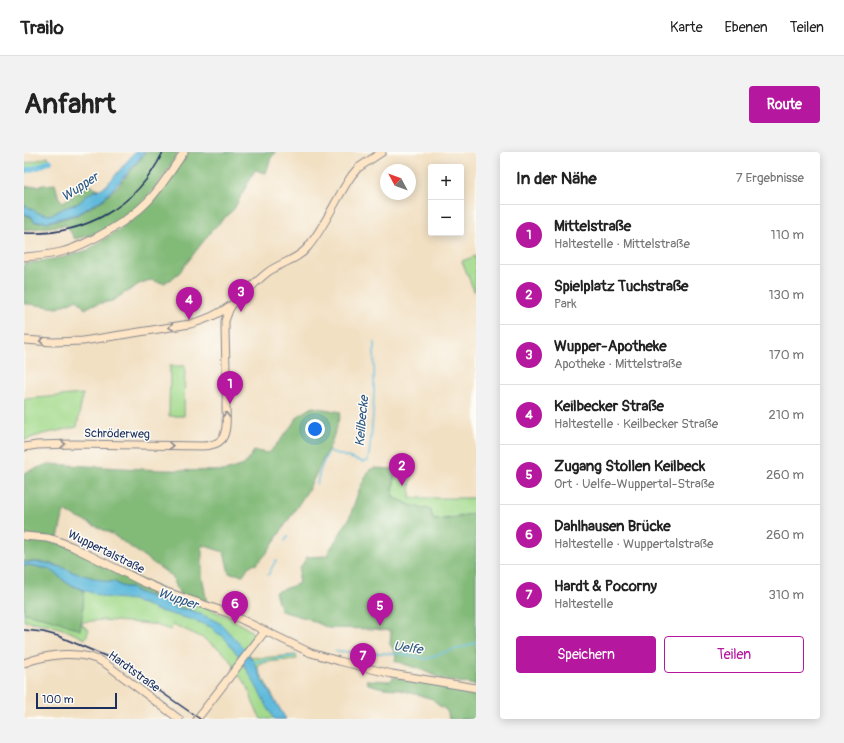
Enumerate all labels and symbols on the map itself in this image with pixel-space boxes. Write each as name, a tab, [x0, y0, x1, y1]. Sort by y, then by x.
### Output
north arrow	[380, 164, 416, 200]
water label: Wupper	[58, 168, 104, 205]
pin: 3	[228, 279, 254, 312]
pin: 4	[176, 287, 202, 320]
one-way arrow	[168, 322, 174, 331]
one-way arrow	[39, 336, 45, 345]
pin: 1	[217, 371, 243, 404]
water label: Keilbecke	[352, 393, 372, 447]
one-way arrow	[222, 412, 230, 418]
your location	[305, 419, 325, 439]
street label: Schröderweg	[84, 426, 150, 442]
one-way arrow	[60, 440, 66, 448]
one-way arrow	[168, 441, 174, 450]
pin: 2	[389, 453, 415, 486]
street label: Wuppertalstraße	[65, 527, 147, 577]
water label: Wupper	[156, 585, 202, 614]
pin: 6	[222, 591, 248, 624]
pin: 5	[367, 593, 393, 626]
water label: Uelfe	[393, 638, 425, 658]
pin: 7	[350, 643, 376, 676]
street label: Hardtstraße	[105, 648, 163, 696]
scale bar	[36, 691, 117, 710]

